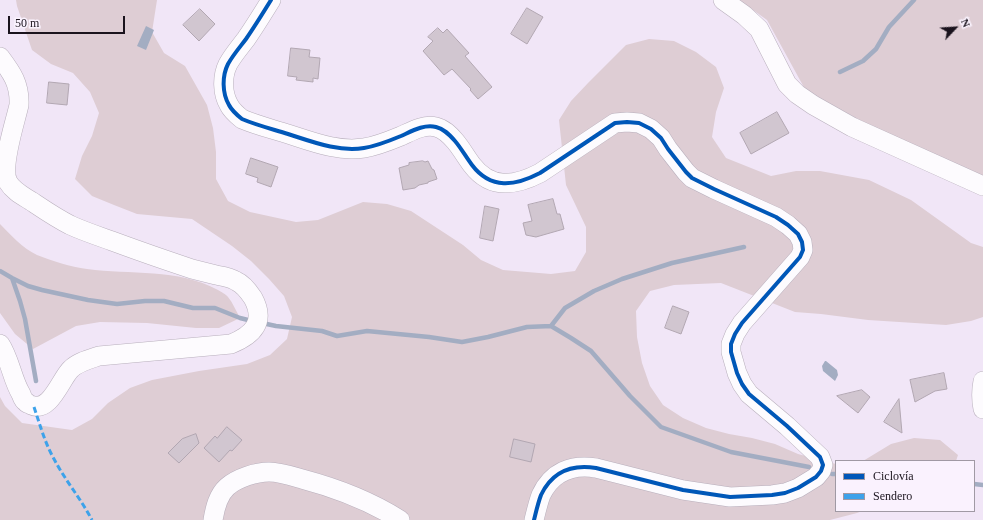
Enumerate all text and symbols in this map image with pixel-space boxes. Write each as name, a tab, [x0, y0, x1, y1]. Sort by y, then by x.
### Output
scale bar	[10, 8, 127, 34]
north arrow	[935, 8, 975, 48]
text: 50 m	[15, 16, 39, 30]
text: N	[959, 17, 973, 29]
legend	[835, 460, 975, 512]
text: Ciclovía	[873, 469, 914, 483]
text: Sendero	[873, 489, 912, 503]

